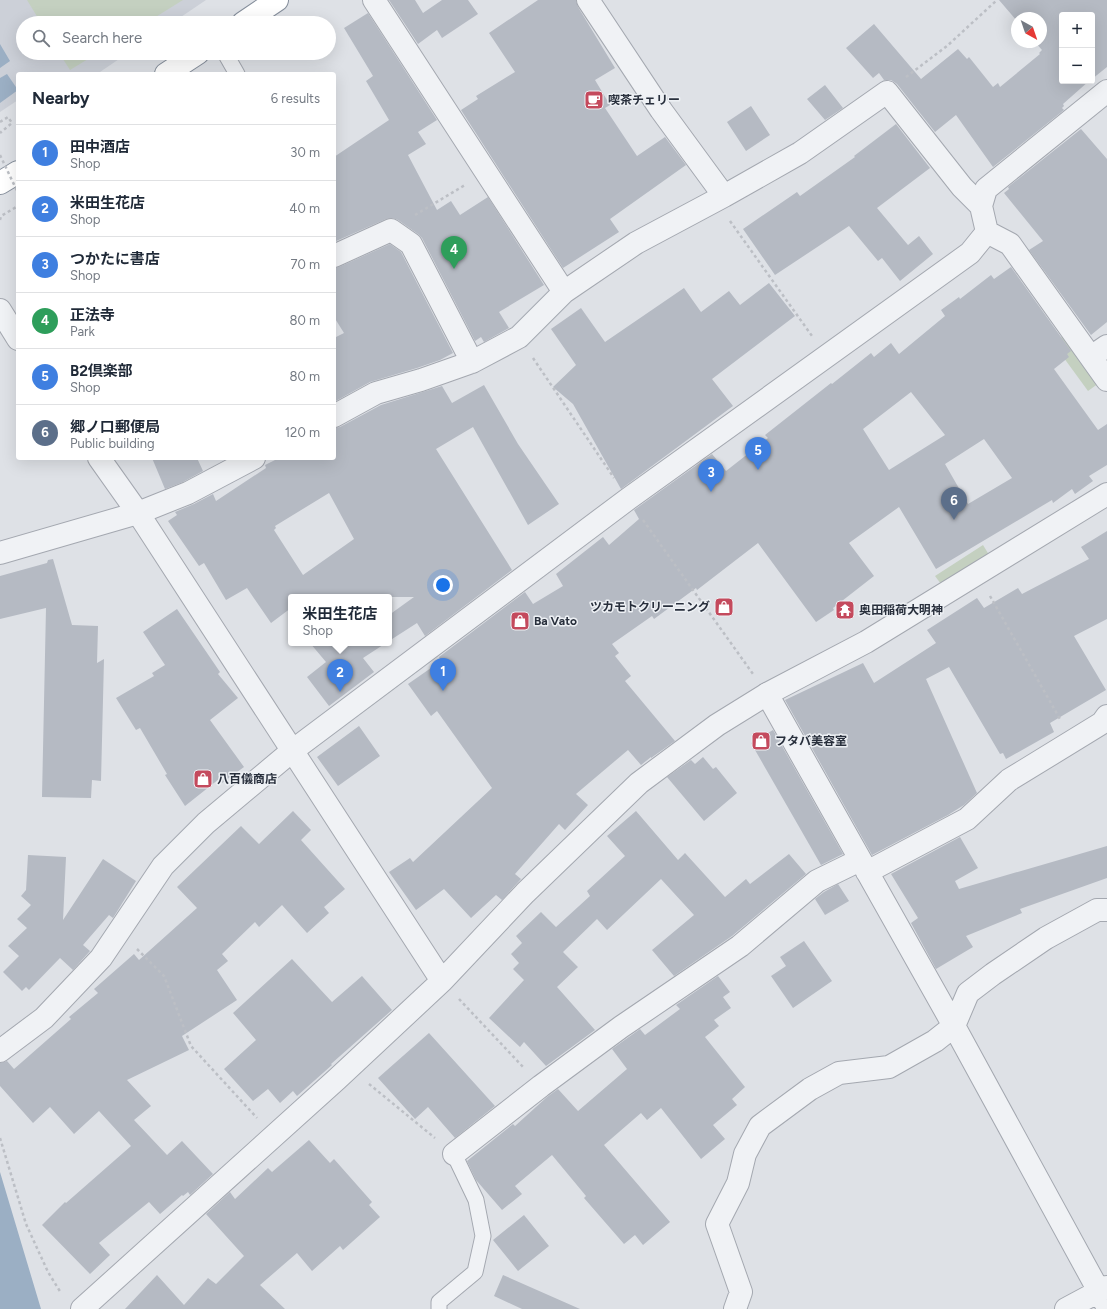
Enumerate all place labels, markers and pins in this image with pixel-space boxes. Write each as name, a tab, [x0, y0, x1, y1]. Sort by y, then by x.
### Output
cafe icon: 喫茶チェリー	[583, 89, 605, 111]
place label: 喫茶チェリー	[608, 93, 680, 107]
pin: 4	[441, 236, 467, 269]
pin: 5	[745, 437, 771, 470]
pin: 3	[698, 459, 724, 492]
pin: 6	[941, 487, 967, 520]
shop icon: ツカモトクリーニング	[713, 596, 735, 618]
temple icon: 奥田稲荷大明神	[834, 599, 856, 621]
place label: ツカモトクリーニング	[590, 600, 710, 614]
place label: 奥田稲荷大明神	[859, 603, 943, 617]
shop icon: Ba Vato	[509, 610, 531, 632]
place label: Ba Vato	[534, 614, 577, 628]
pin: 1	[430, 658, 456, 691]
pin: 2	[327, 659, 353, 692]
shop icon: フタバ美容室	[750, 730, 772, 752]
place label: フタバ美容室	[775, 734, 847, 748]
shop icon: 八百儀商店	[192, 768, 214, 790]
place label: 八百儀商店	[217, 772, 277, 786]

